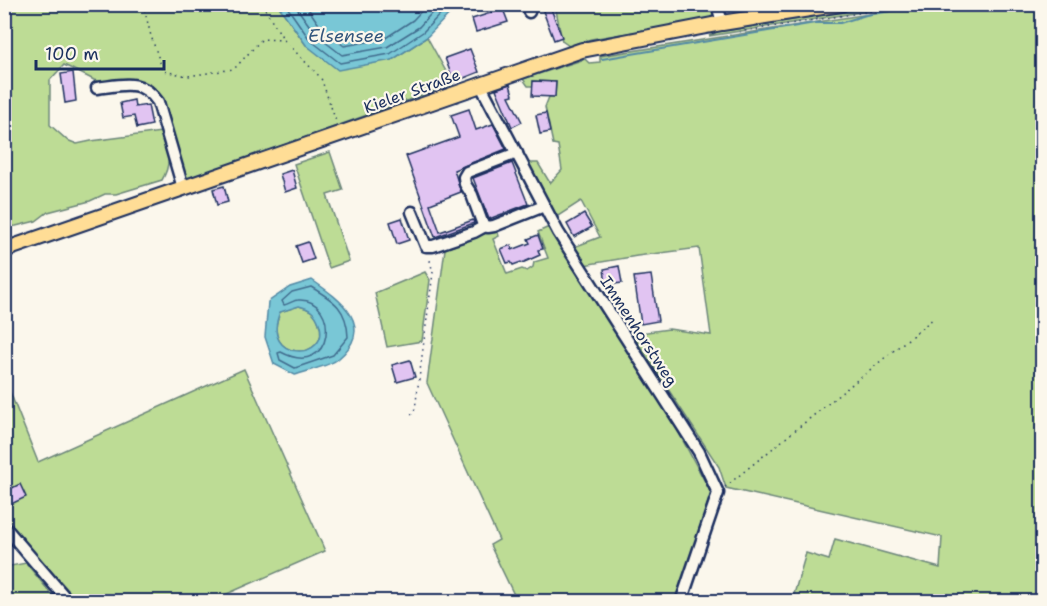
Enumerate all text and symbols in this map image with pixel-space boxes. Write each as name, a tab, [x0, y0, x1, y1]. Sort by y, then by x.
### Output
water label: Elsensee	[308, 24, 384, 48]
scale bar	[36, 33, 164, 71]
text: 100 m	[45, 42, 99, 66]
street label: Kieler Straße	[361, 64, 463, 118]
street label: Immenhorstweg	[595, 272, 683, 390]

